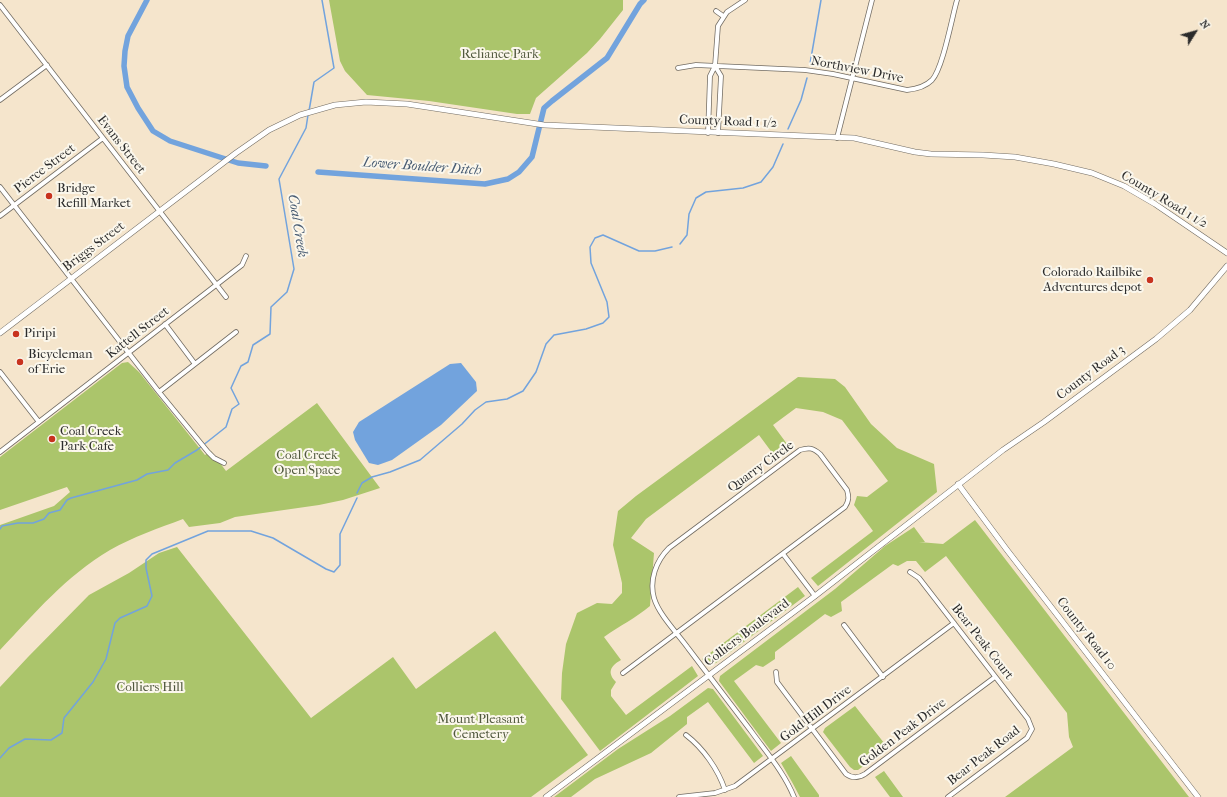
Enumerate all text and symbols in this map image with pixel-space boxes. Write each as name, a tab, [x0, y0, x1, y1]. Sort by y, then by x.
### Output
north arrow	[1175, 12, 1215, 52]
text: N	[1197, 17, 1213, 32]
park label: Reliance Park	[461, 47, 539, 63]
street label: Northview Drive	[809, 53, 905, 87]
street label: County Road 1 1/2	[679, 112, 777, 132]
street label: Evans Street	[93, 113, 149, 177]
street label: Pierce Street	[11, 141, 79, 197]
water label: Lower Boulder Ditch	[362, 154, 482, 180]
street label: County Road 1 1/2	[1118, 168, 1210, 232]
place label: Bridge Refill Market	[57, 181, 131, 212]
marker: Bridge Refill Market	[44, 191, 54, 201]
water label: Coal Creek	[284, 193, 310, 259]
street label: Briggs Street	[60, 219, 128, 275]
place label: Colorado Railbike Adventures depot	[1042, 265, 1142, 296]
marker: Colorado Railbike Adventures depot	[1145, 275, 1155, 285]
street label: Kattell Street	[103, 304, 173, 362]
place label: Piripi	[24, 326, 56, 342]
marker: Piripi	[11, 329, 21, 339]
street label: County Road 3	[1054, 342, 1128, 404]
place label: Bicycleman of Erie	[28, 347, 93, 378]
marker: Bicycleman of Erie	[15, 357, 25, 367]
place label: Coal Creek Park Cafe	[60, 424, 121, 455]
marker: Coal Creek Park Cafe	[47, 434, 57, 444]
street label: Quarry Circle	[725, 438, 797, 496]
park label: Coal Creek Open Space	[274, 448, 340, 479]
street label: County Road 10	[1053, 595, 1119, 673]
street label: Colliers Boulevard	[701, 596, 793, 670]
street label: Bear Peak Court	[948, 601, 1016, 683]
park label: Colliers Hill	[116, 680, 184, 696]
street label: Gold Hill Drive	[777, 682, 855, 746]
street label: Golden Peak Drive	[857, 695, 949, 771]
park label: Mount Pleasant Cemetery	[437, 712, 525, 743]
street label: Bear Peak Road	[945, 723, 1023, 789]

